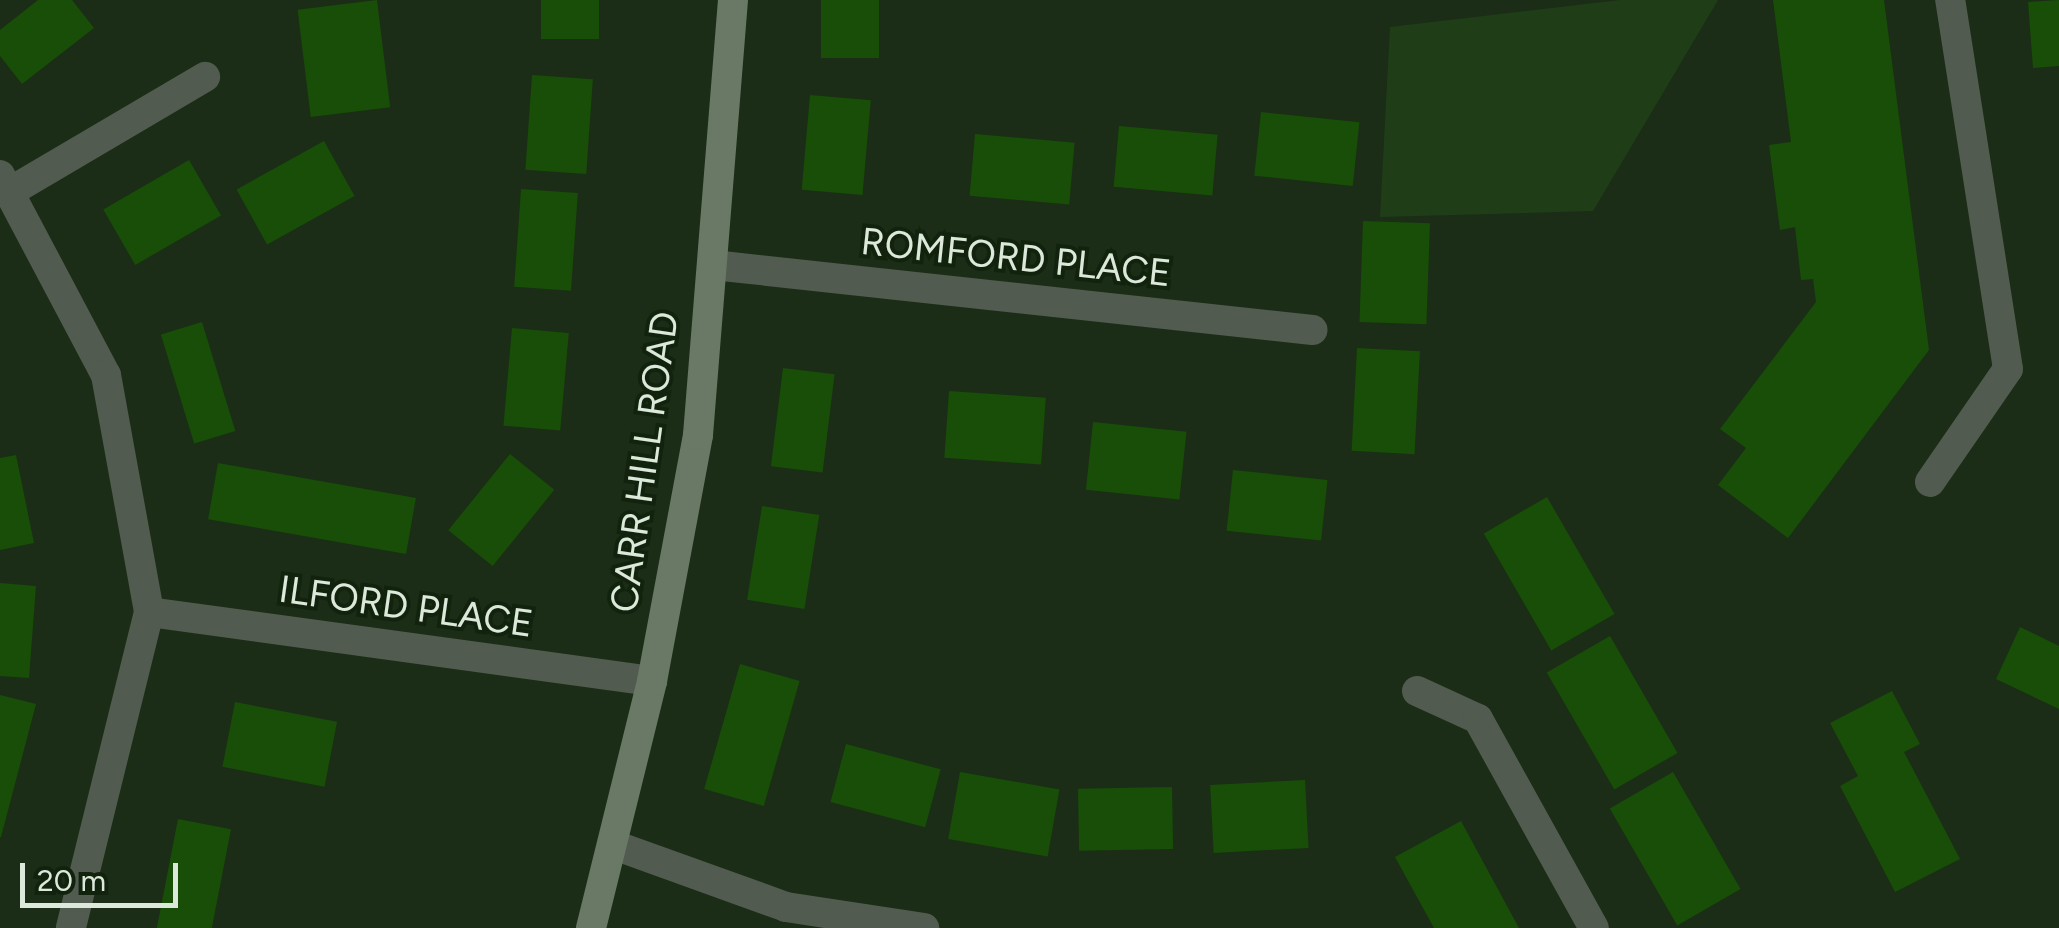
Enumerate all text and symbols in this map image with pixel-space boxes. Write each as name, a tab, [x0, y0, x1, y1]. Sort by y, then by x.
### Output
street label: ROMFORD PLACE	[859, 219, 1173, 297]
street label: CARR HILL ROAD	[601, 309, 689, 615]
street label: ILFORD PLACE	[276, 567, 536, 647]
scale bar	[25, 843, 182, 905]
text: 20 m	[37, 862, 106, 899]

